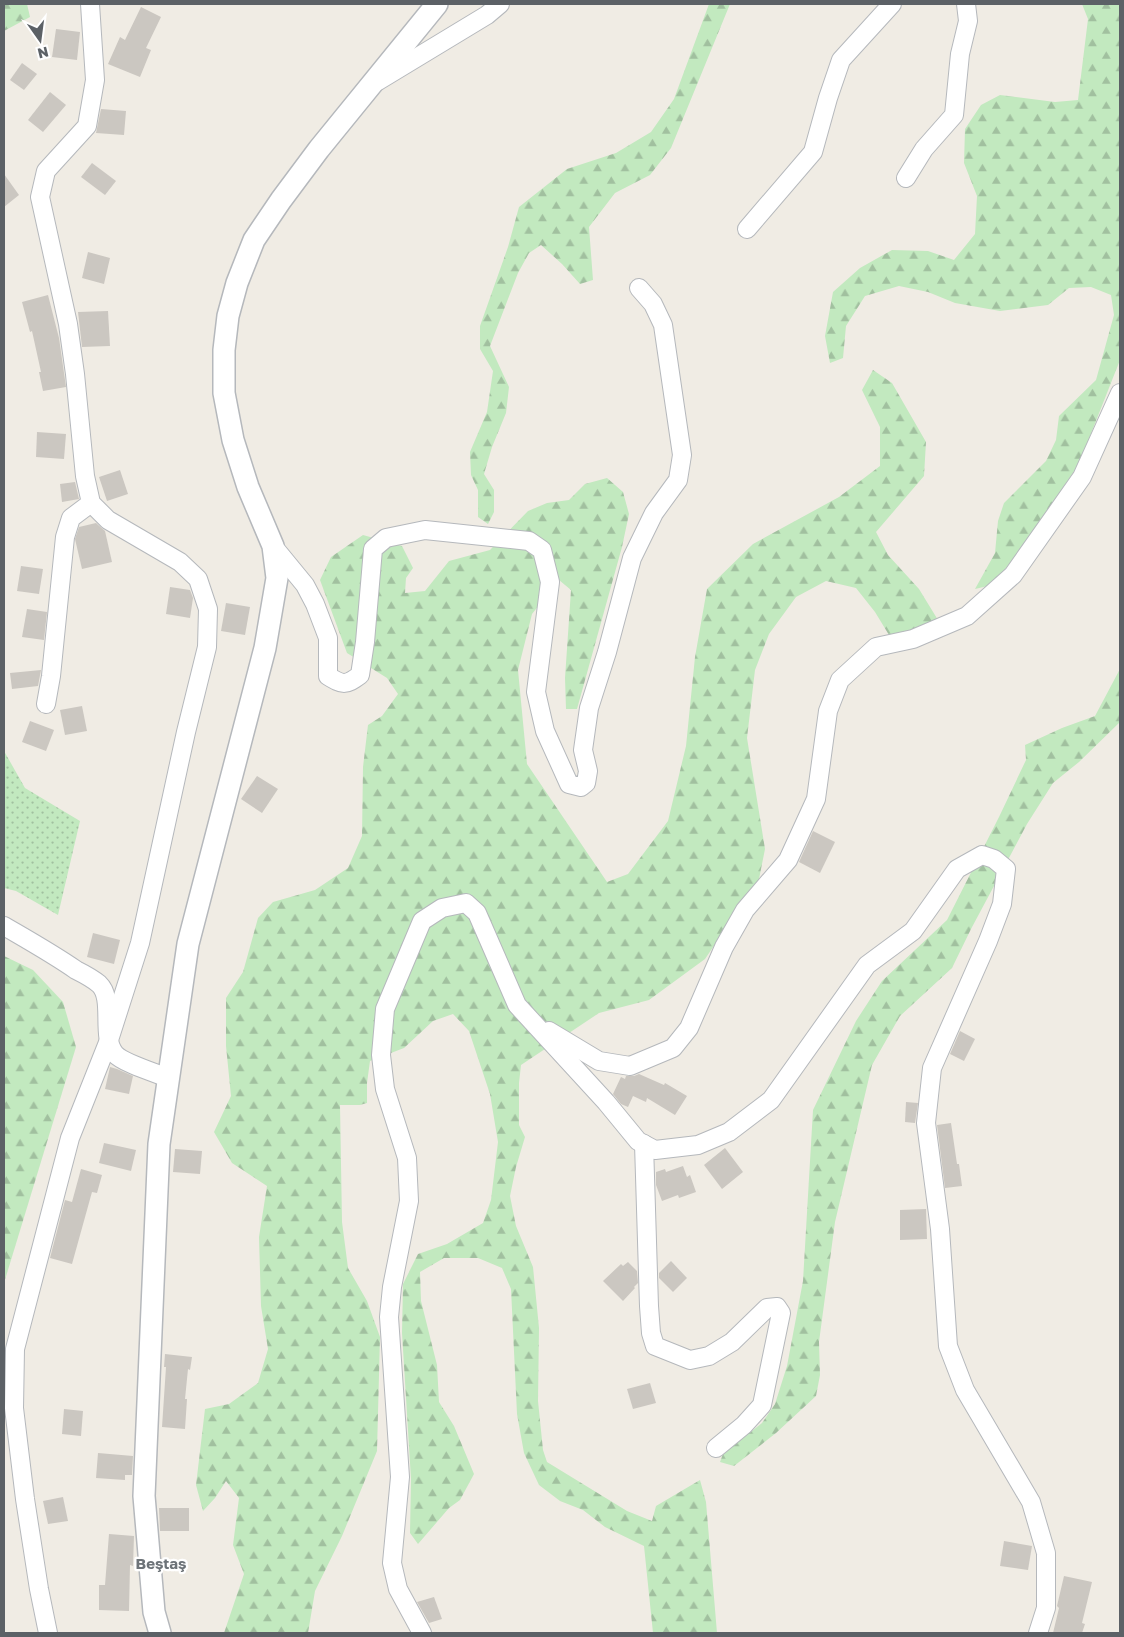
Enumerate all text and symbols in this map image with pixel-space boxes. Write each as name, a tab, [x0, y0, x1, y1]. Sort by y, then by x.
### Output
north arrow	[15, 15, 65, 65]
text: N	[36, 44, 50, 63]
district label: Beştaş	[136, 1554, 186, 1572]

